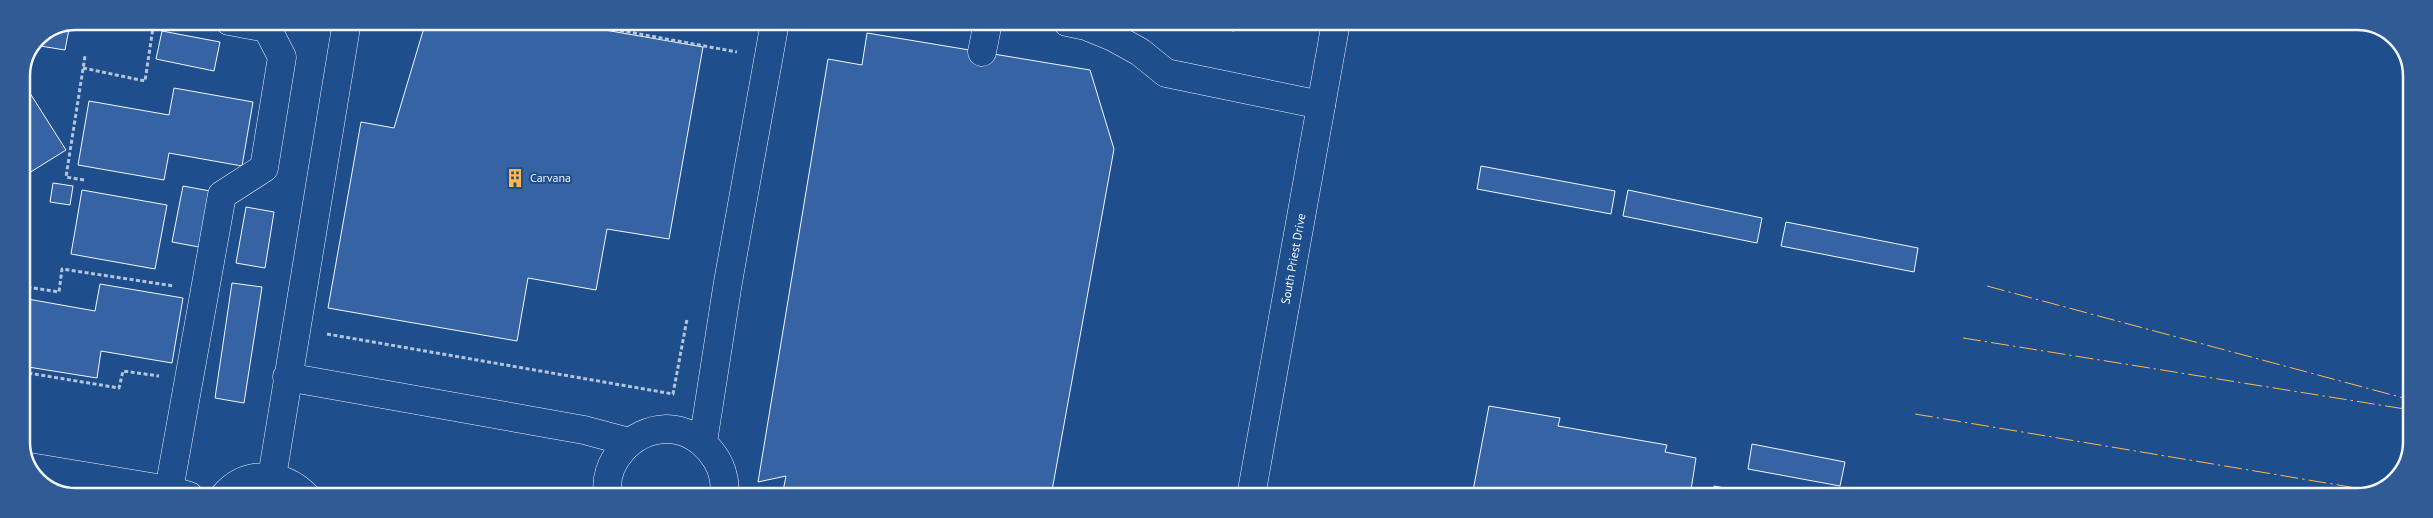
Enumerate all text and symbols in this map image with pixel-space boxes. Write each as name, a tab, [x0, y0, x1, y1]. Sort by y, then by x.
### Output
building icon: Carvana	[504, 167, 526, 189]
place label: Carvana	[530, 170, 571, 185]
street label: South Priest Drive	[1278, 212, 1309, 305]

